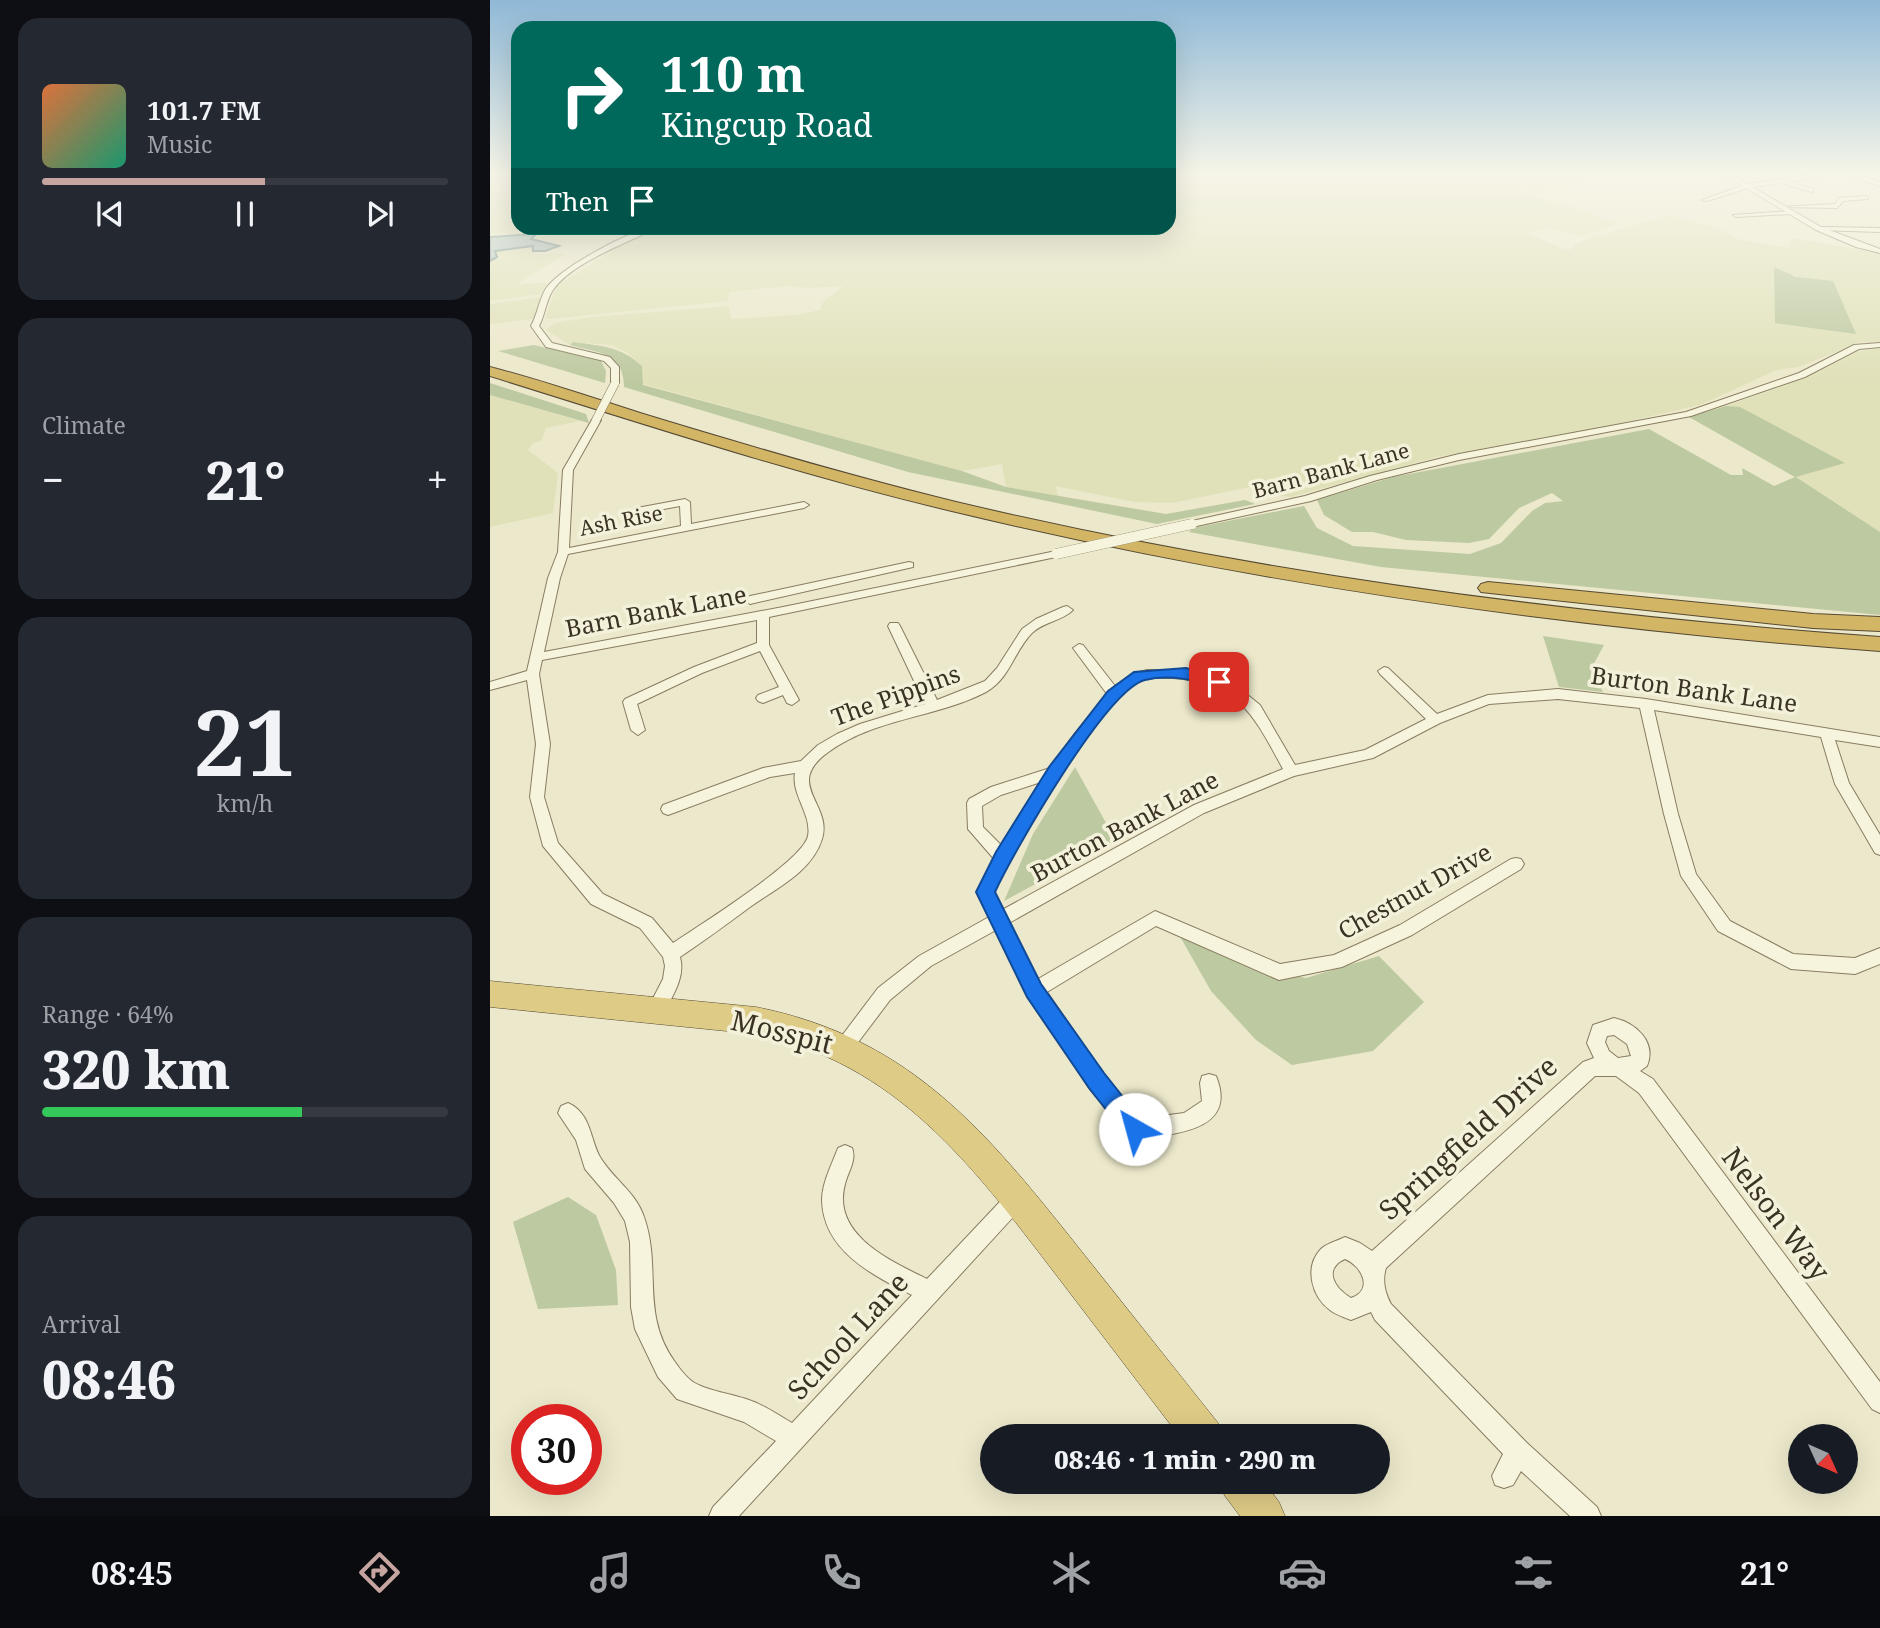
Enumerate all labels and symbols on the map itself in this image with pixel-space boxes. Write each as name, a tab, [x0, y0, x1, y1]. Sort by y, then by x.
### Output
street label: Barn Bank Lane	[1249, 436, 1412, 504]
street label: Ash Rise	[577, 498, 665, 542]
street label: Barn Bank Lane	[562, 577, 749, 644]
pin	[1189, 652, 1249, 712]
street label: The Pippins	[827, 656, 964, 733]
street label: Burton Bank Lane	[1589, 658, 1800, 719]
street label: Burton Bank Lane	[1025, 762, 1224, 889]
street label: Chestnut Drive	[1332, 835, 1497, 946]
street label: Mosspit	[727, 1000, 837, 1062]
street label: Springfield Drive	[1370, 1047, 1565, 1228]
position arrow	[1098, 1092, 1172, 1166]
street label: Nelson Way	[1714, 1139, 1839, 1288]
street label: School Lane	[778, 1263, 916, 1407]
speed limit sign: 30	[511, 1404, 602, 1495]
north arrow	[1788, 1424, 1858, 1494]

